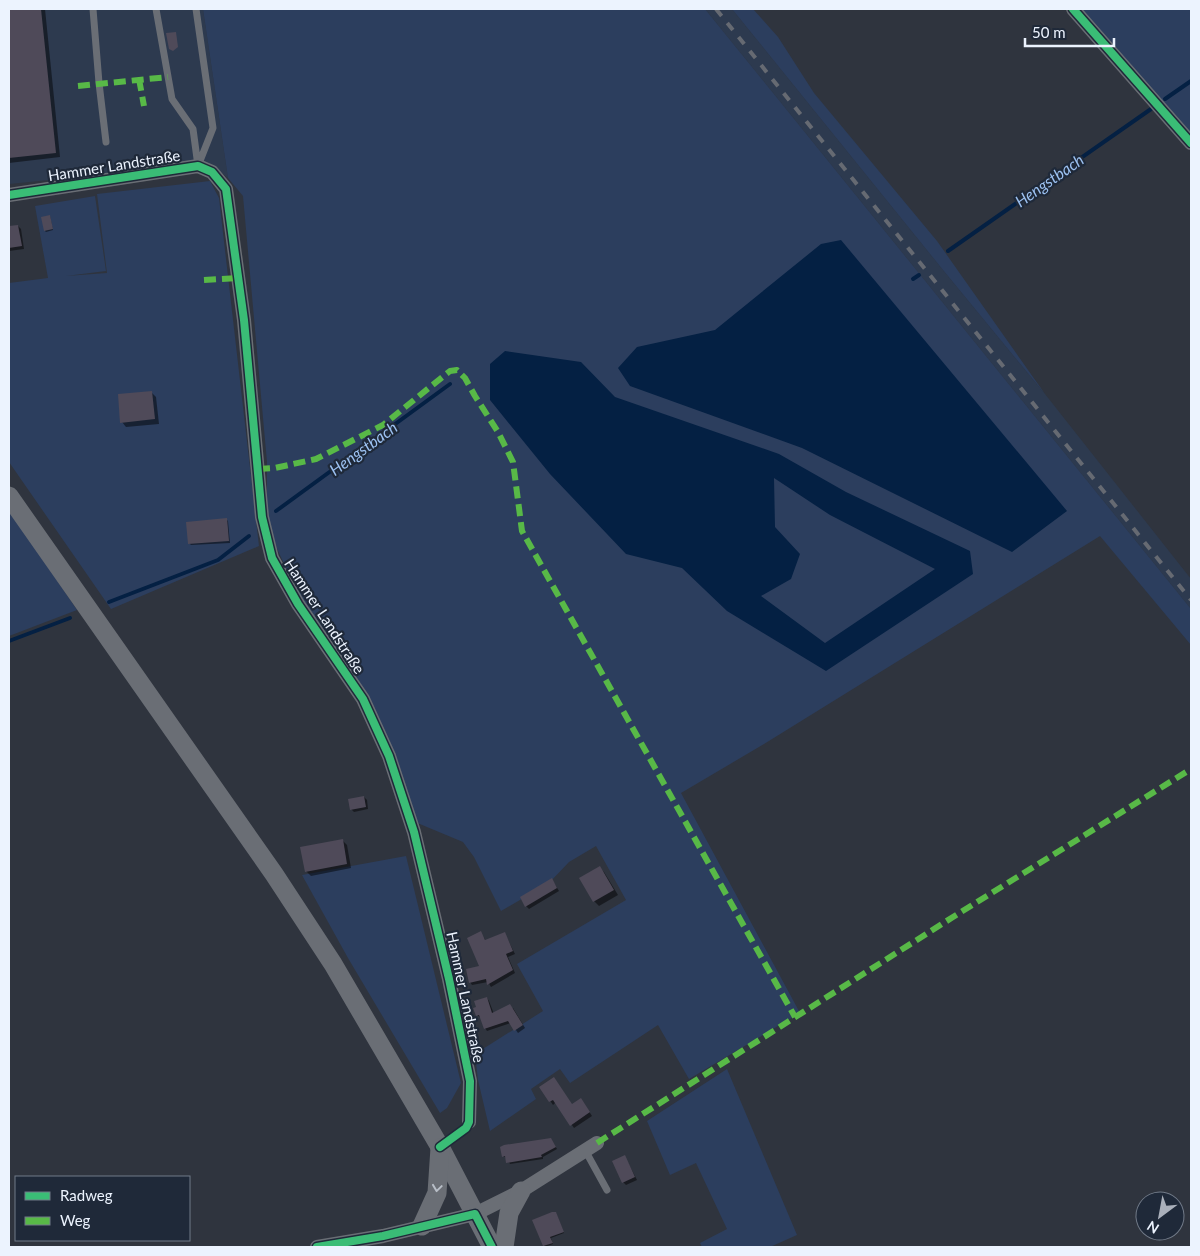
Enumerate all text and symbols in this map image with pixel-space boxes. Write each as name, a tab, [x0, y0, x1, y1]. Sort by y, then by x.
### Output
scale bar	[1025, 15, 1114, 47]
text: 50 m	[1032, 23, 1066, 41]
street label: Hammer Landstraße	[47, 146, 181, 184]
water label: Hengstbach	[1011, 149, 1087, 211]
water label: Hengstbach	[325, 417, 401, 479]
street label: Hammer Landstraße	[281, 555, 369, 677]
street label: Hammer Landstraße	[443, 930, 489, 1064]
legend	[15, 1176, 190, 1241]
one-way arrow	[432, 1184, 443, 1192]
text: Radweg	[60, 1186, 113, 1204]
north arrow	[1135, 1191, 1185, 1241]
text: Weg	[60, 1211, 91, 1229]
text: N	[1144, 1217, 1162, 1238]

